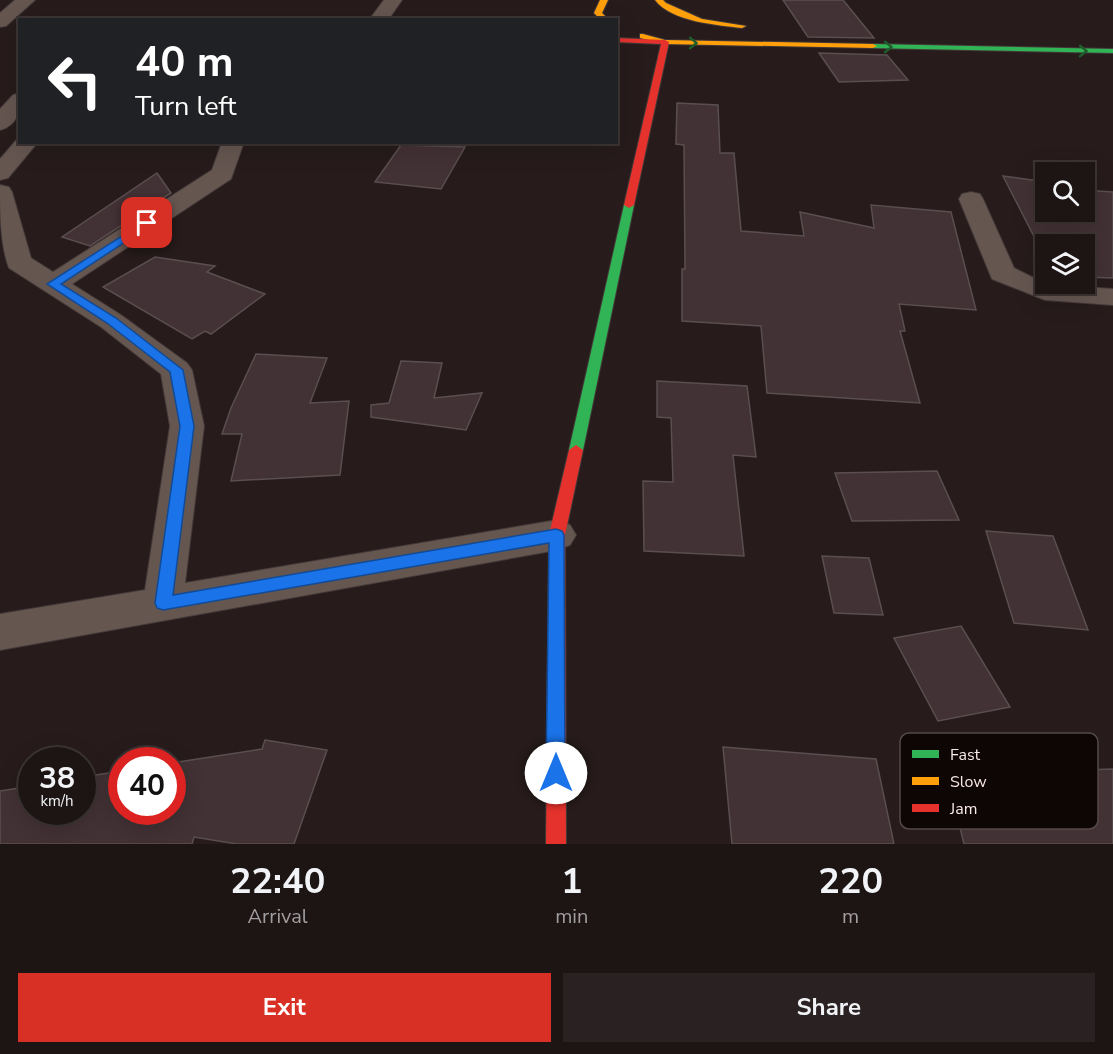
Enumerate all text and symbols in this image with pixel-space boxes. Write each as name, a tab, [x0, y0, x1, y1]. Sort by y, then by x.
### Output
text: 40 m	[135, 34, 234, 91]
one-way arrow	[689, 37, 698, 49]
one-way arrow	[884, 40, 893, 53]
icon: left	[36, 42, 114, 120]
one-way arrow	[1078, 44, 1087, 57]
text: Turn left	[135, 88, 236, 125]
map controls	[1035, 162, 1095, 294]
button: search	[1035, 162, 1095, 222]
pin	[121, 197, 172, 248]
icon: arrive	[130, 206, 163, 239]
button: layers	[1035, 234, 1095, 294]
legend	[900, 733, 1098, 829]
position arrow	[524, 741, 588, 805]
text: Fast	[950, 744, 981, 766]
speed limit sign: 40	[108, 747, 186, 825]
text: 38	[39, 758, 75, 799]
text: Slow	[950, 771, 987, 793]
text: km/h	[40, 791, 74, 811]
text: Jam	[949, 798, 977, 820]
text: 22:40	[230, 857, 325, 906]
text: 1	[561, 857, 583, 906]
text: 220	[818, 857, 883, 906]
text: Arrival	[248, 903, 308, 930]
text: min	[555, 903, 588, 930]
text: m	[842, 903, 859, 930]
button: Exit	[18, 973, 551, 1042]
button: Share	[563, 973, 1095, 1042]

